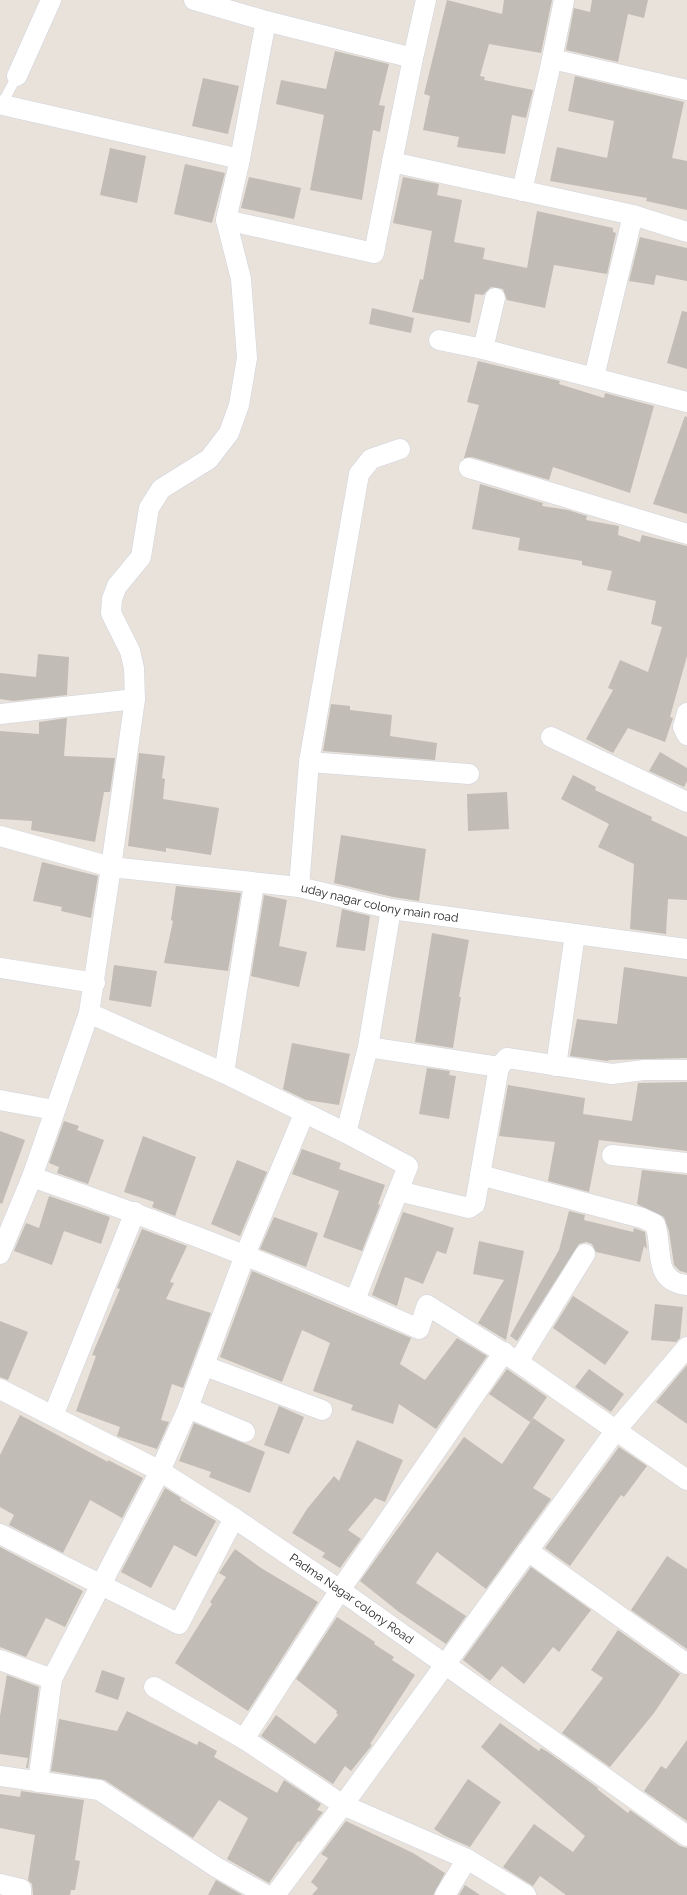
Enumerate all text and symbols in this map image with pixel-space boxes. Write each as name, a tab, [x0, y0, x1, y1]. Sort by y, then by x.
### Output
street label: uday nagar colony main road	[300, 881, 459, 925]
street label: Padma Nagar colony Road	[287, 1551, 416, 1647]

